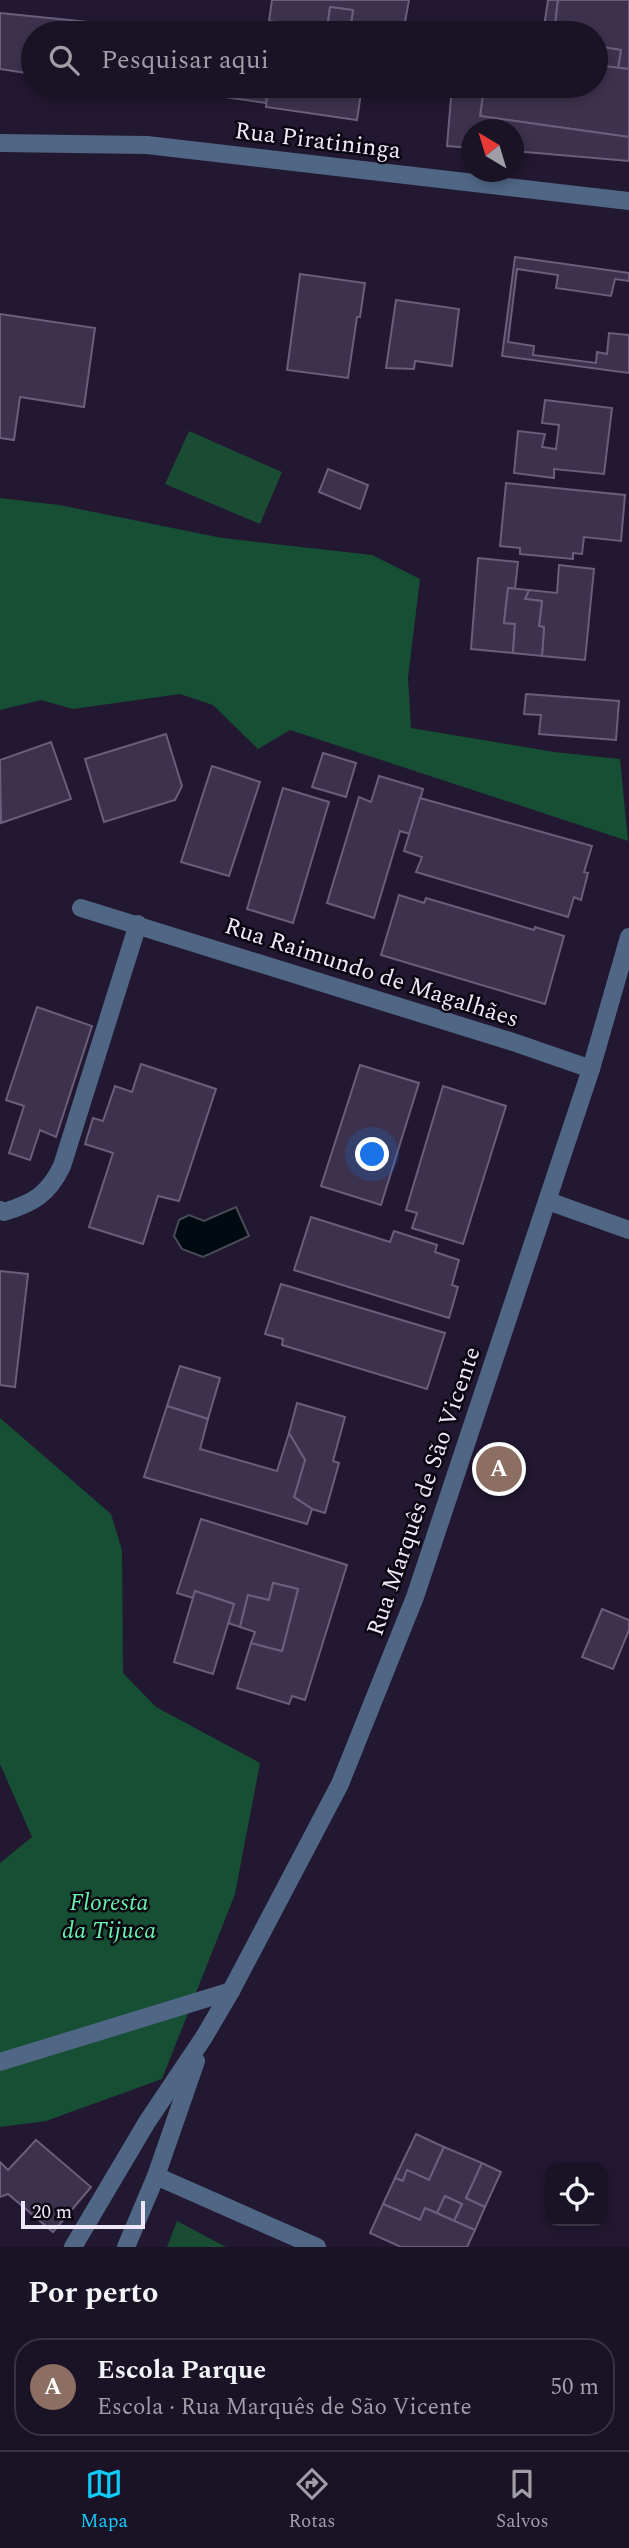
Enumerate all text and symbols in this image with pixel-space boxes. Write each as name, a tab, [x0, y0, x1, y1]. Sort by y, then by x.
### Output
search box	[21, 21, 608, 98]
text: Pesquisar aqui	[101, 40, 269, 80]
icon: search	[45, 41, 83, 79]
street label: Rua Piratininga	[233, 113, 403, 169]
north arrow	[461, 119, 524, 182]
street label: Rua Raimundo de Magalhães	[220, 908, 524, 1038]
your location	[355, 1137, 389, 1171]
street label: Rua Marquês de São Vicente	[358, 1342, 490, 1641]
pin: A	[476, 1443, 522, 1495]
park label: Floresta da Tijuca	[62, 1885, 156, 1949]
map controls	[545, 2163, 608, 2226]
button: locate	[545, 2163, 608, 2226]
scale bar	[21, 2198, 145, 2230]
text: 20 m	[32, 2198, 72, 2227]
text: Por perto	[28, 2270, 158, 2316]
text: Escola Parque	[97, 2350, 266, 2390]
text: A	[44, 2370, 62, 2405]
text: 50 m	[550, 2370, 599, 2405]
text: Escola · Rua Marquês de São Vicente	[97, 2390, 472, 2425]
tab: Mapa	[80, 2465, 128, 2536]
tab: Rotas	[288, 2465, 335, 2536]
tab: Salvos	[496, 2465, 549, 2536]

